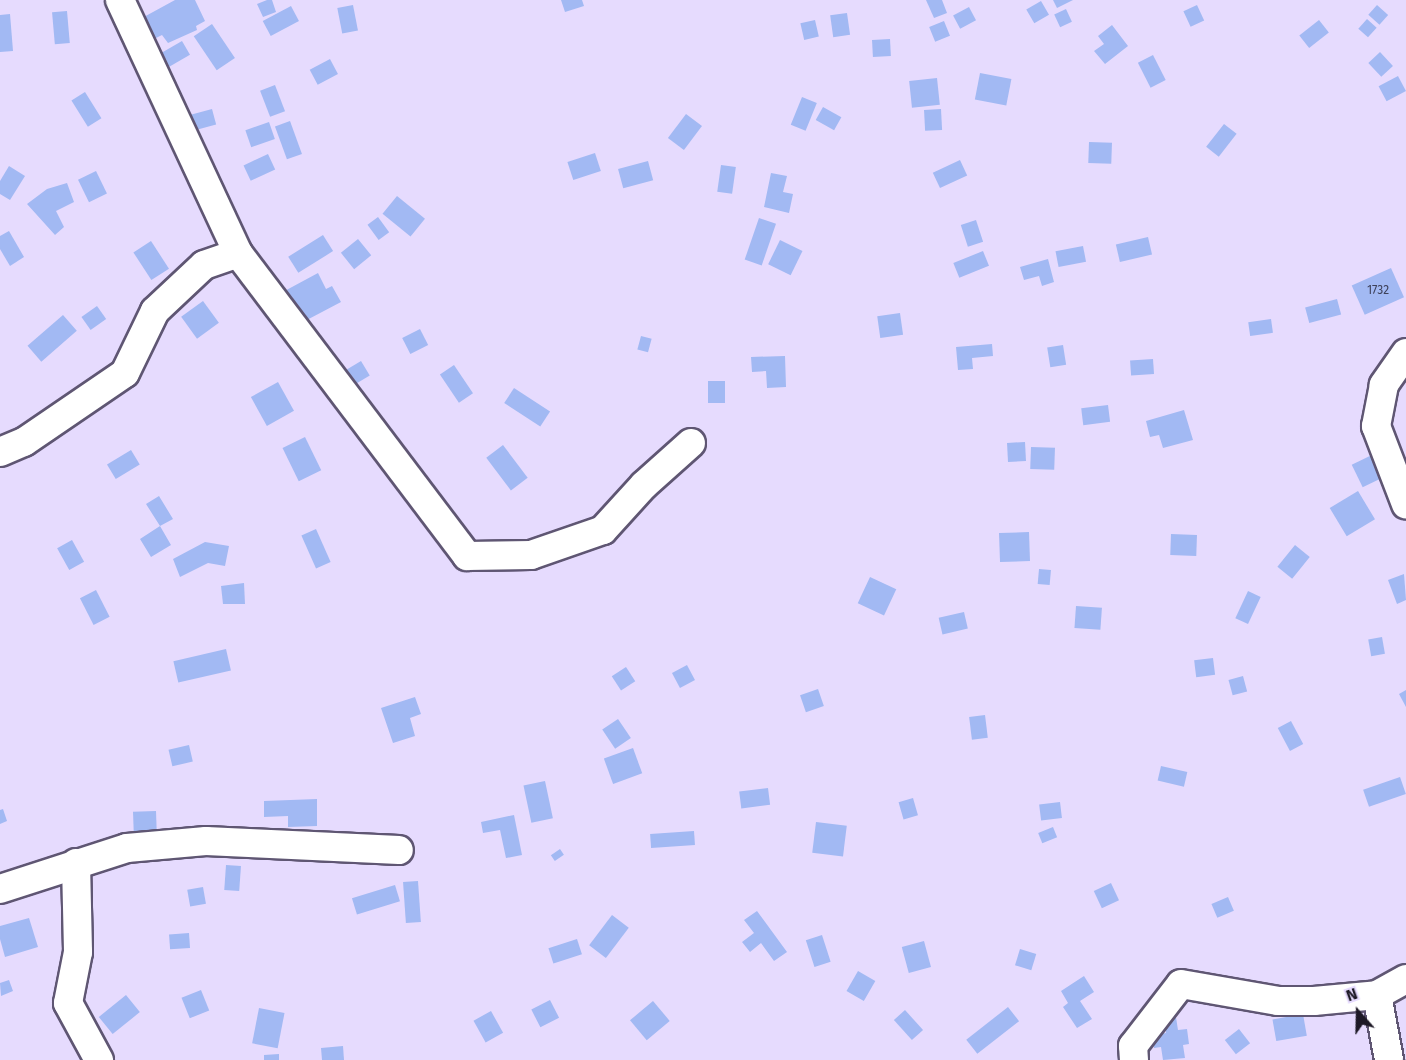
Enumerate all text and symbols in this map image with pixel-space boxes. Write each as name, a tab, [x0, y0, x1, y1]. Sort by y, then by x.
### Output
house number: 1732	[1367, 284, 1389, 298]
north arrow	[1328, 982, 1388, 1042]
text: N	[1343, 984, 1360, 1005]

